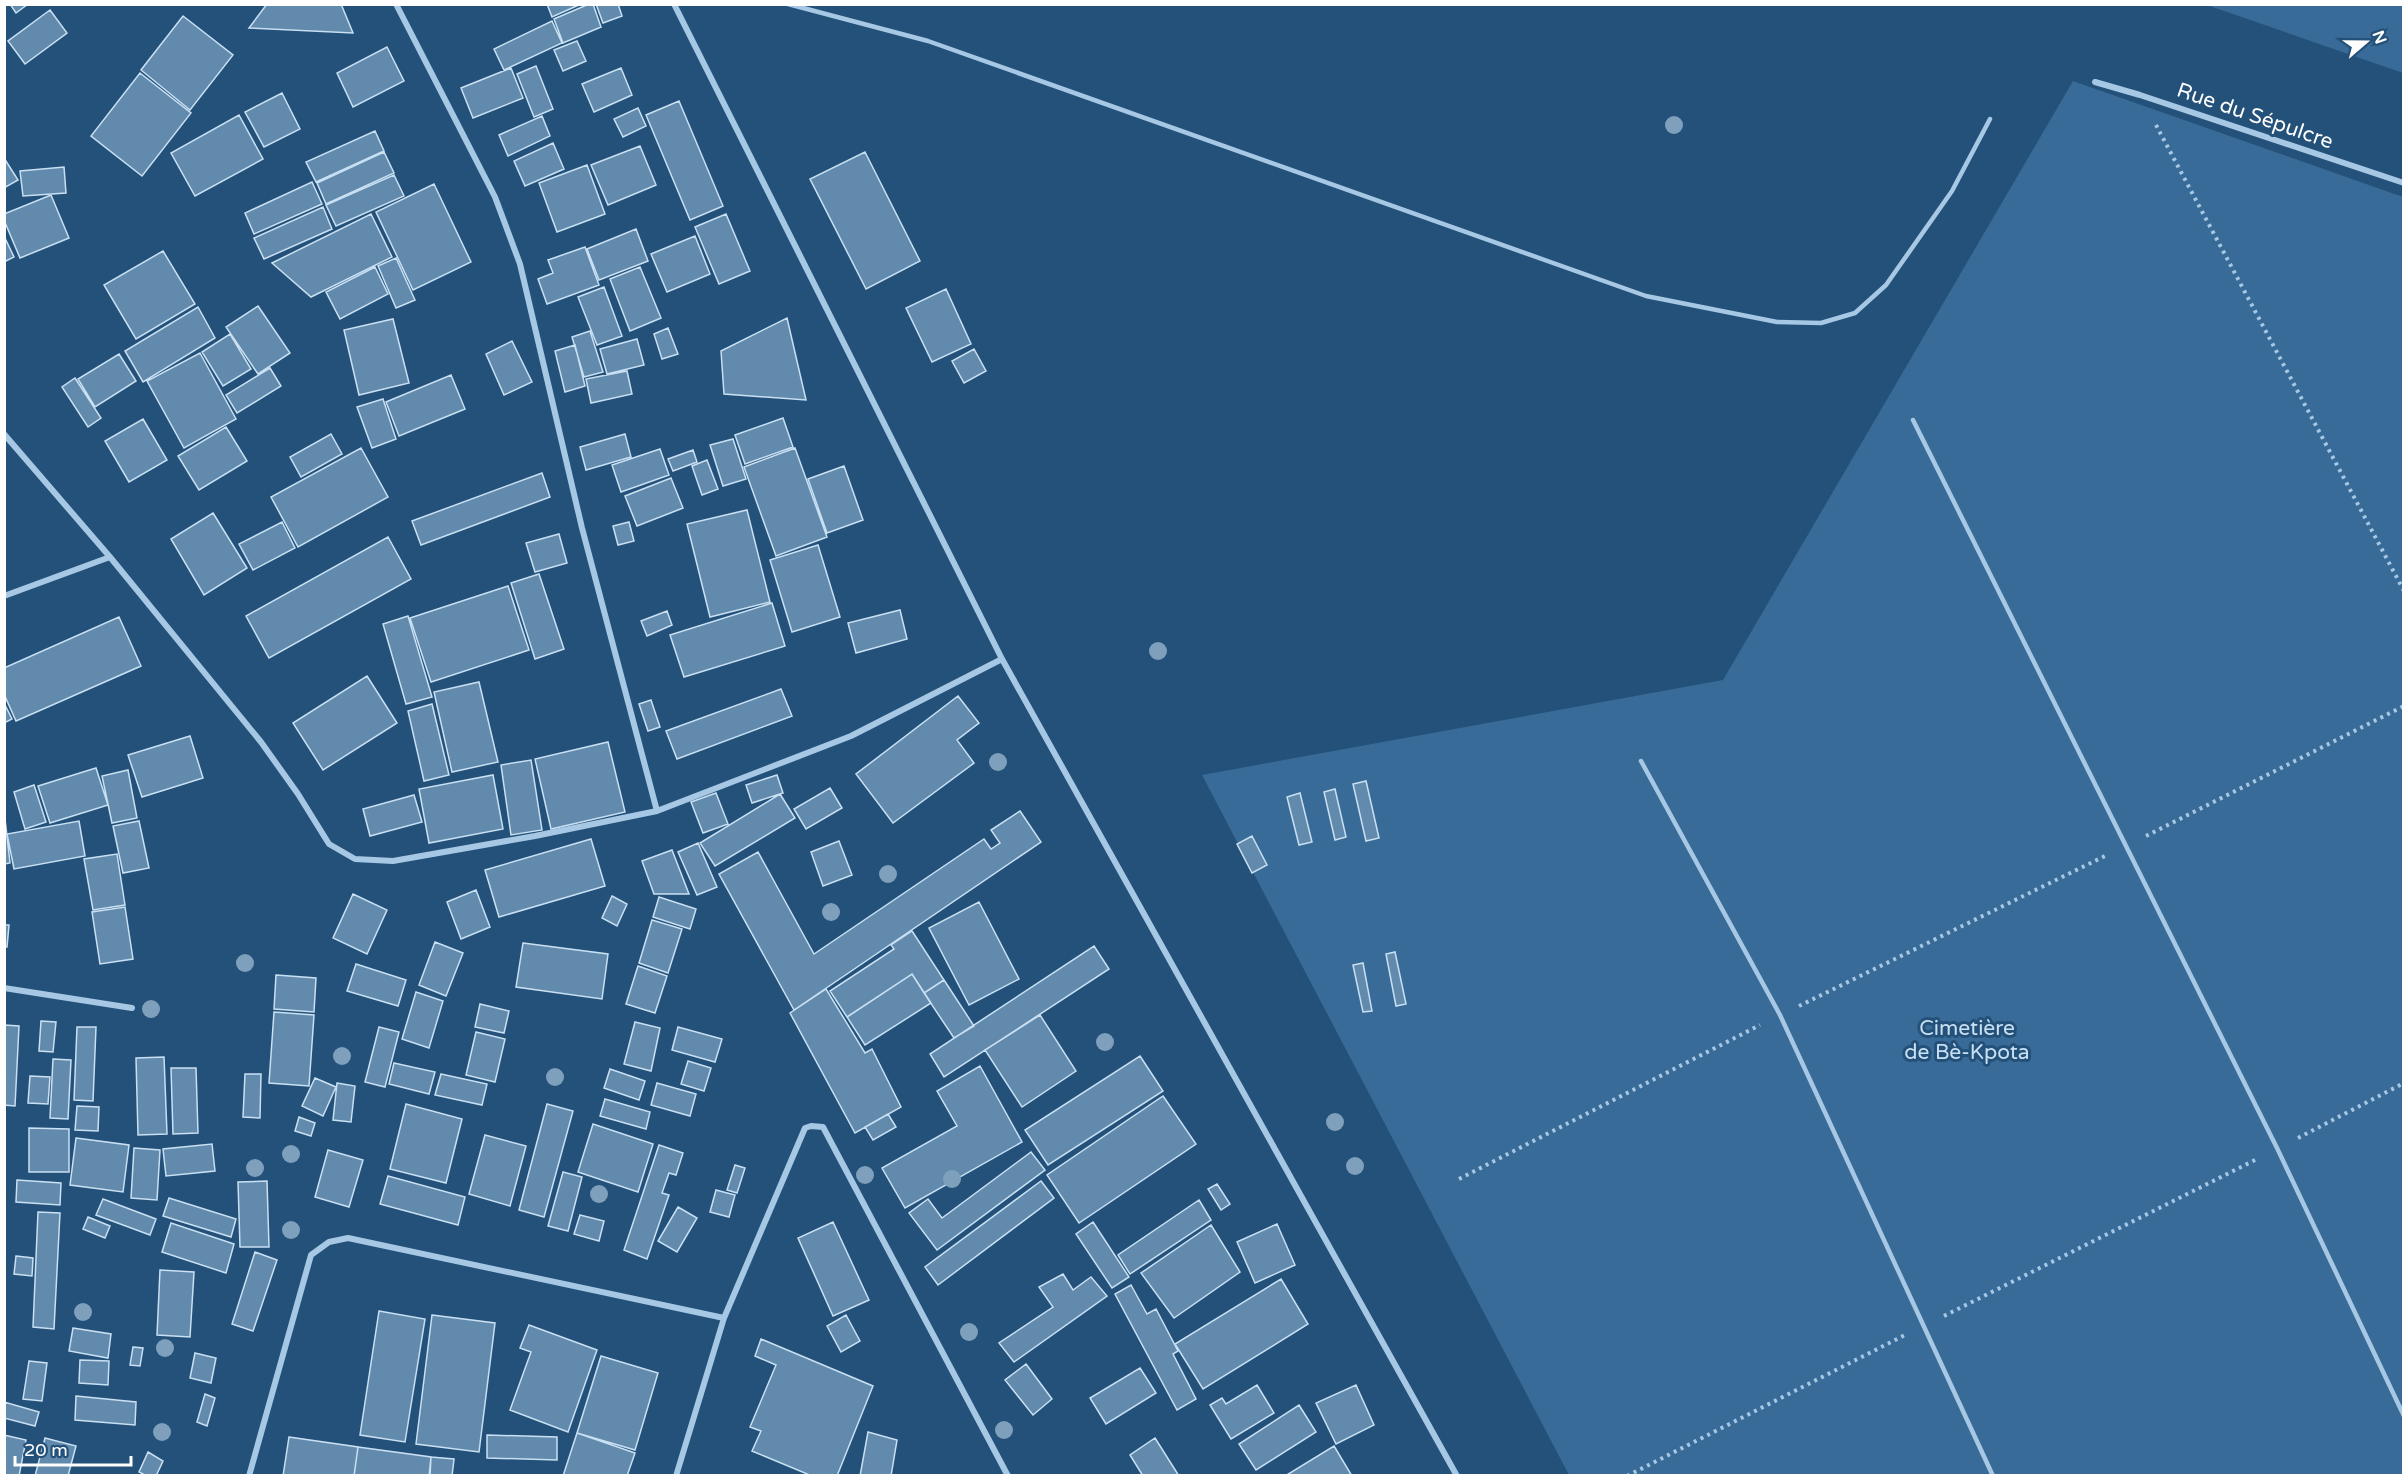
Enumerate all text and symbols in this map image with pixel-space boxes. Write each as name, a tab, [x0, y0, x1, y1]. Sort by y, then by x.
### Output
north arrow	[2336, 12, 2396, 72]
text: N	[2368, 28, 2391, 47]
street label: Rue du Sépulcre	[2174, 78, 2336, 154]
park label: Cimetière de Bè-Kpota	[1904, 1016, 2030, 1065]
scale bar	[15, 1429, 130, 1467]
text: 20 m	[24, 1439, 68, 1461]

